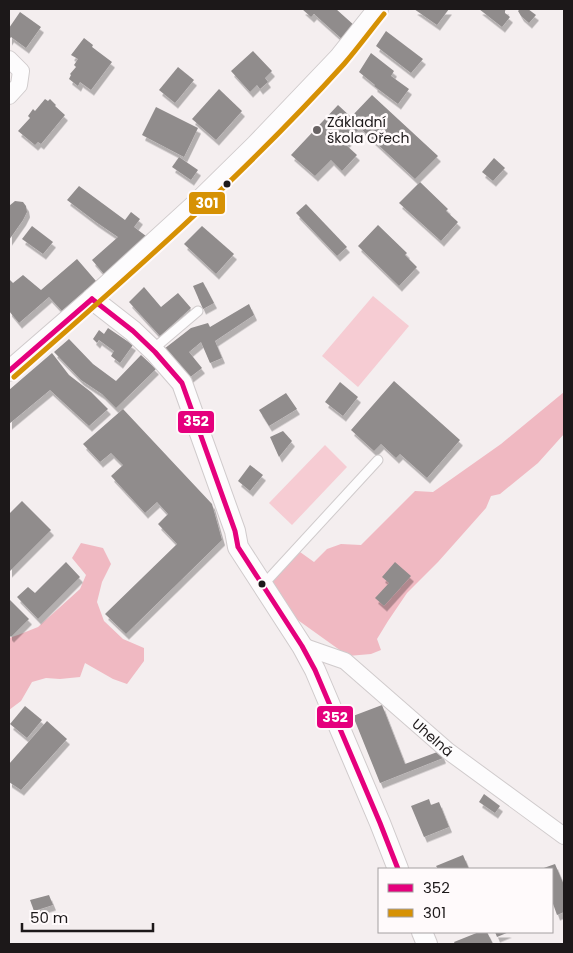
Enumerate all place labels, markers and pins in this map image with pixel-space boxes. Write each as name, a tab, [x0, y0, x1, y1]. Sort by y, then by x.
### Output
place label: Základní škola Ořech	[327, 112, 410, 148]
marker: Základní škola Ořech	[311, 124, 323, 136]
unlabelled marker	[222, 179, 232, 189]
unlabelled marker	[257, 579, 267, 589]

